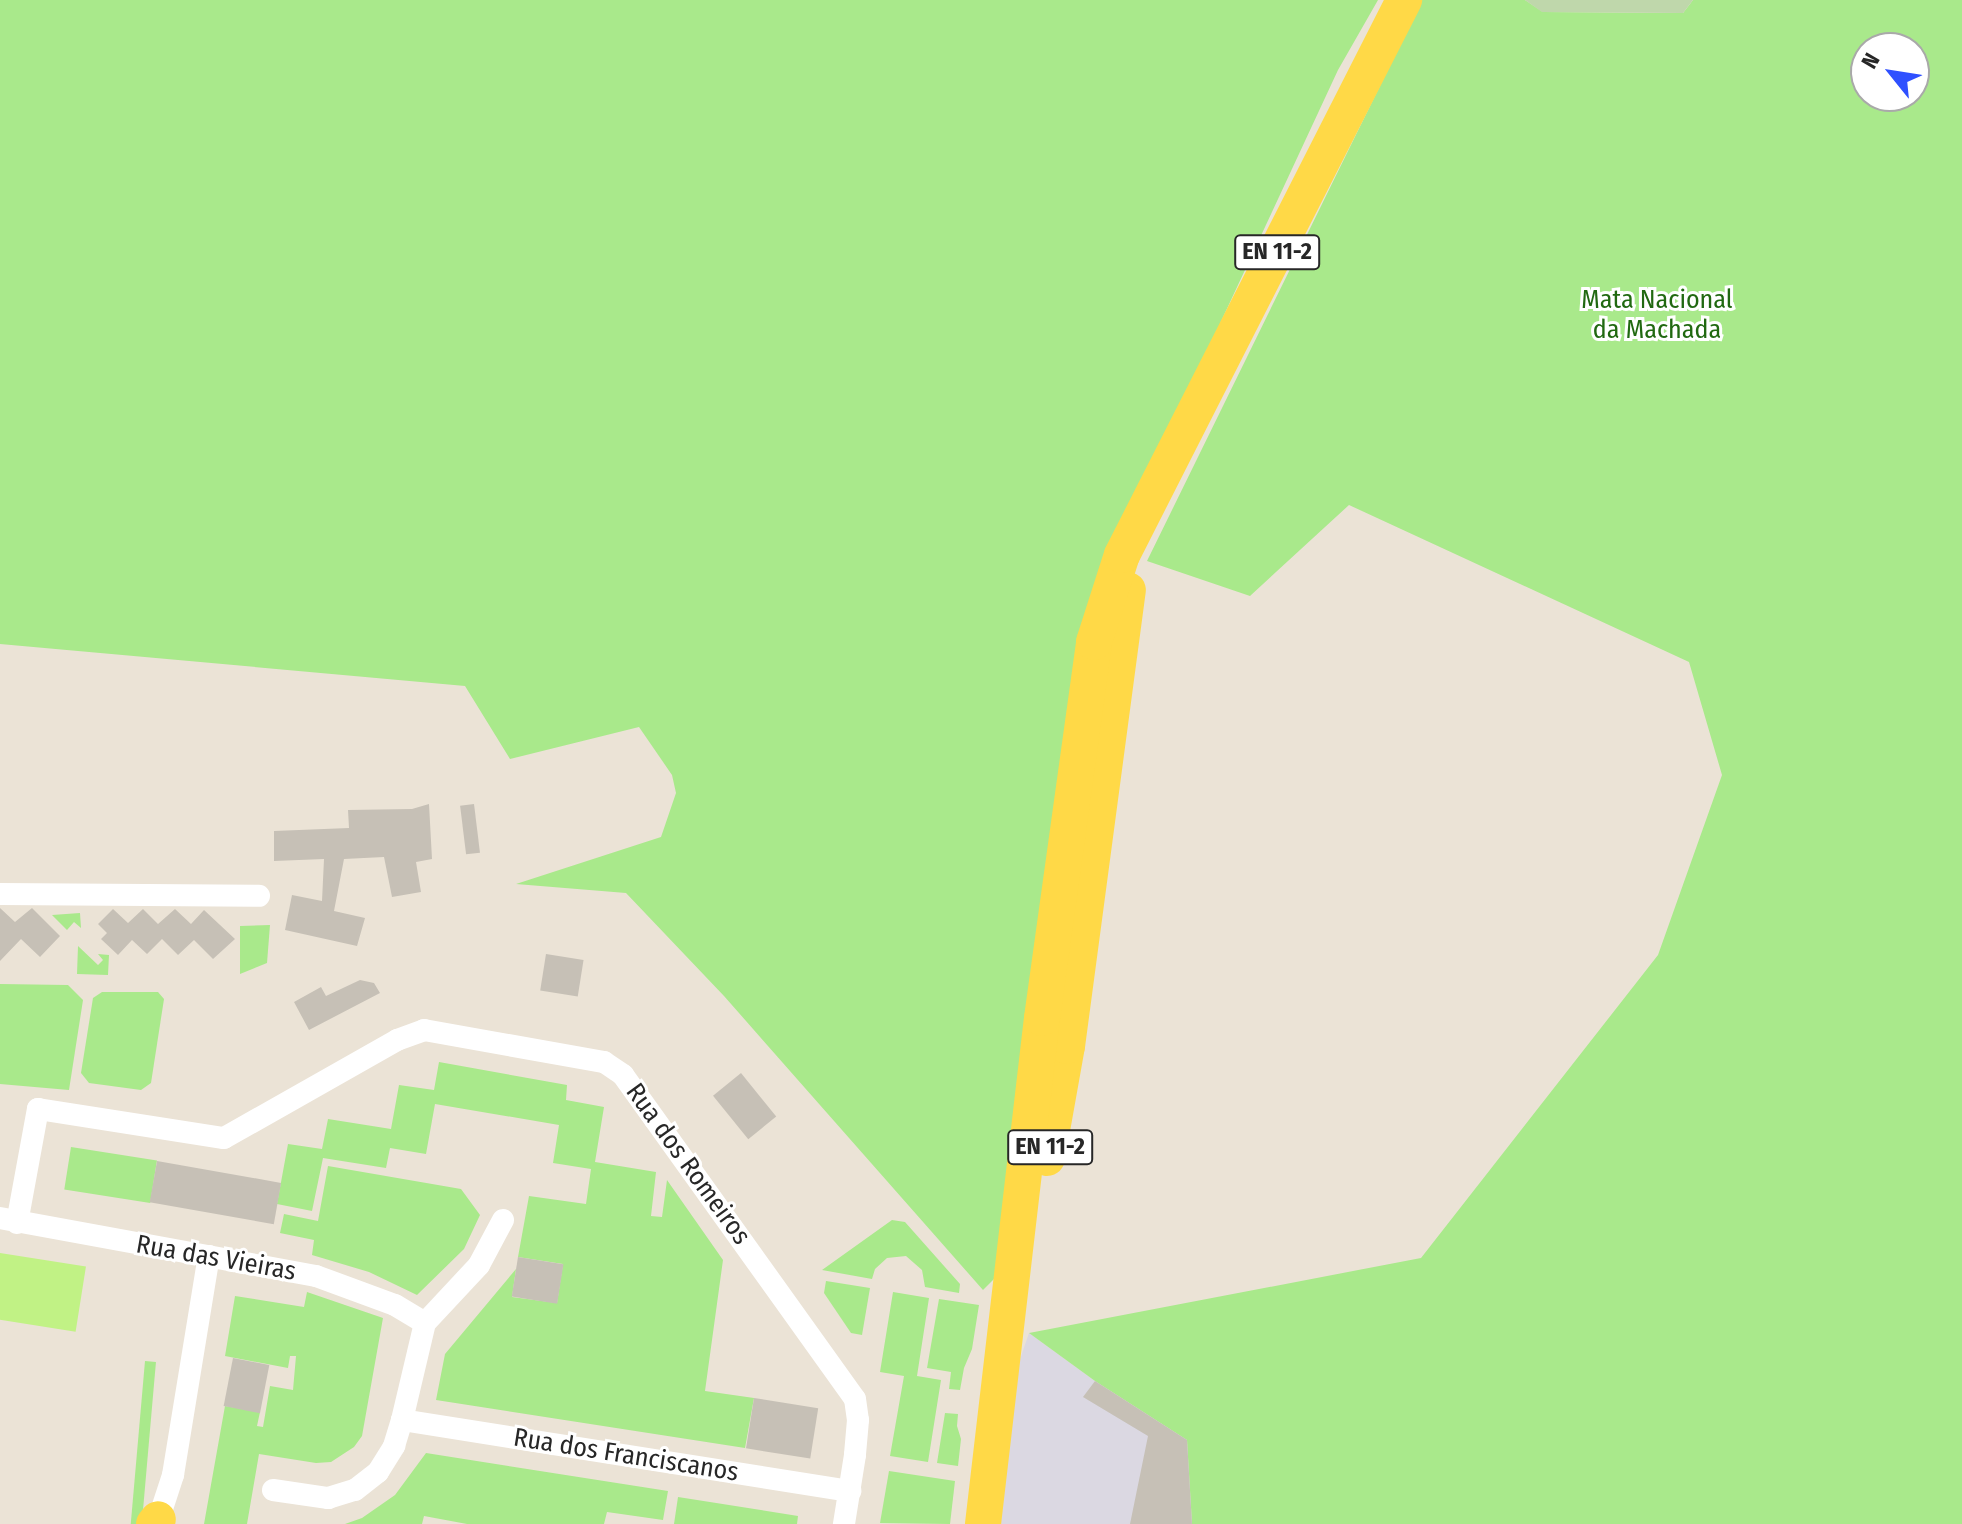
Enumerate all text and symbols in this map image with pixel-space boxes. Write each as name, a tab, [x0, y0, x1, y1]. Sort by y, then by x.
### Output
north arrow	[1850, 32, 1930, 112]
text: N	[1856, 48, 1886, 73]
road number: EN 11-2	[1233, 232, 1321, 272]
park label: Mata Nacional da Machada	[1581, 284, 1733, 346]
street label: Rua dos Romeiros	[619, 1077, 757, 1251]
road number: EN 11-2	[1006, 1127, 1094, 1167]
street label: Rua das Vieiras	[134, 1229, 298, 1287]
street label: Rua dos Franciscanos	[511, 1422, 741, 1488]

